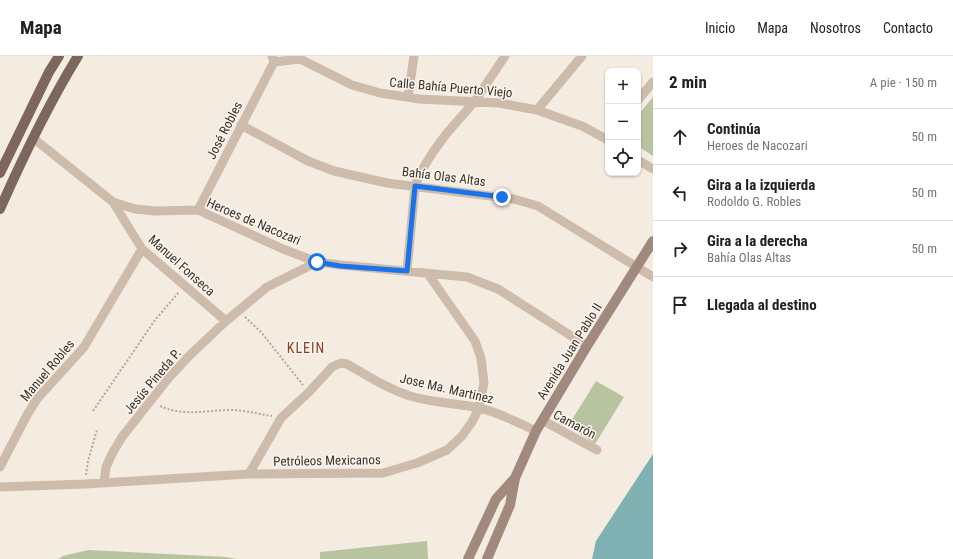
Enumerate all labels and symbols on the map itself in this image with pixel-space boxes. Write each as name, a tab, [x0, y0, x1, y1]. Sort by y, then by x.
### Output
street label: Calle Bahía Puerto Viejo	[389, 75, 513, 100]
street label: José Robles	[204, 99, 245, 162]
street label: Bahía Olas Altas	[401, 164, 487, 189]
route end	[493, 188, 511, 206]
street label: Heroes de Nacozari	[205, 195, 303, 248]
street label: Manuel Fonseca	[145, 232, 218, 299]
route start	[308, 253, 326, 271]
street label: Avenida Juan Pablo II	[534, 300, 605, 402]
street label: Manuel Robles	[17, 337, 77, 404]
district label: KLEIN	[287, 340, 325, 356]
street label: Jesús Pineda P.	[121, 346, 184, 417]
street label: Jose Ma. Martinez	[399, 370, 495, 407]
street label: Camarón	[551, 407, 599, 442]
street label: Petróleos Mexicanos	[273, 452, 381, 469]

